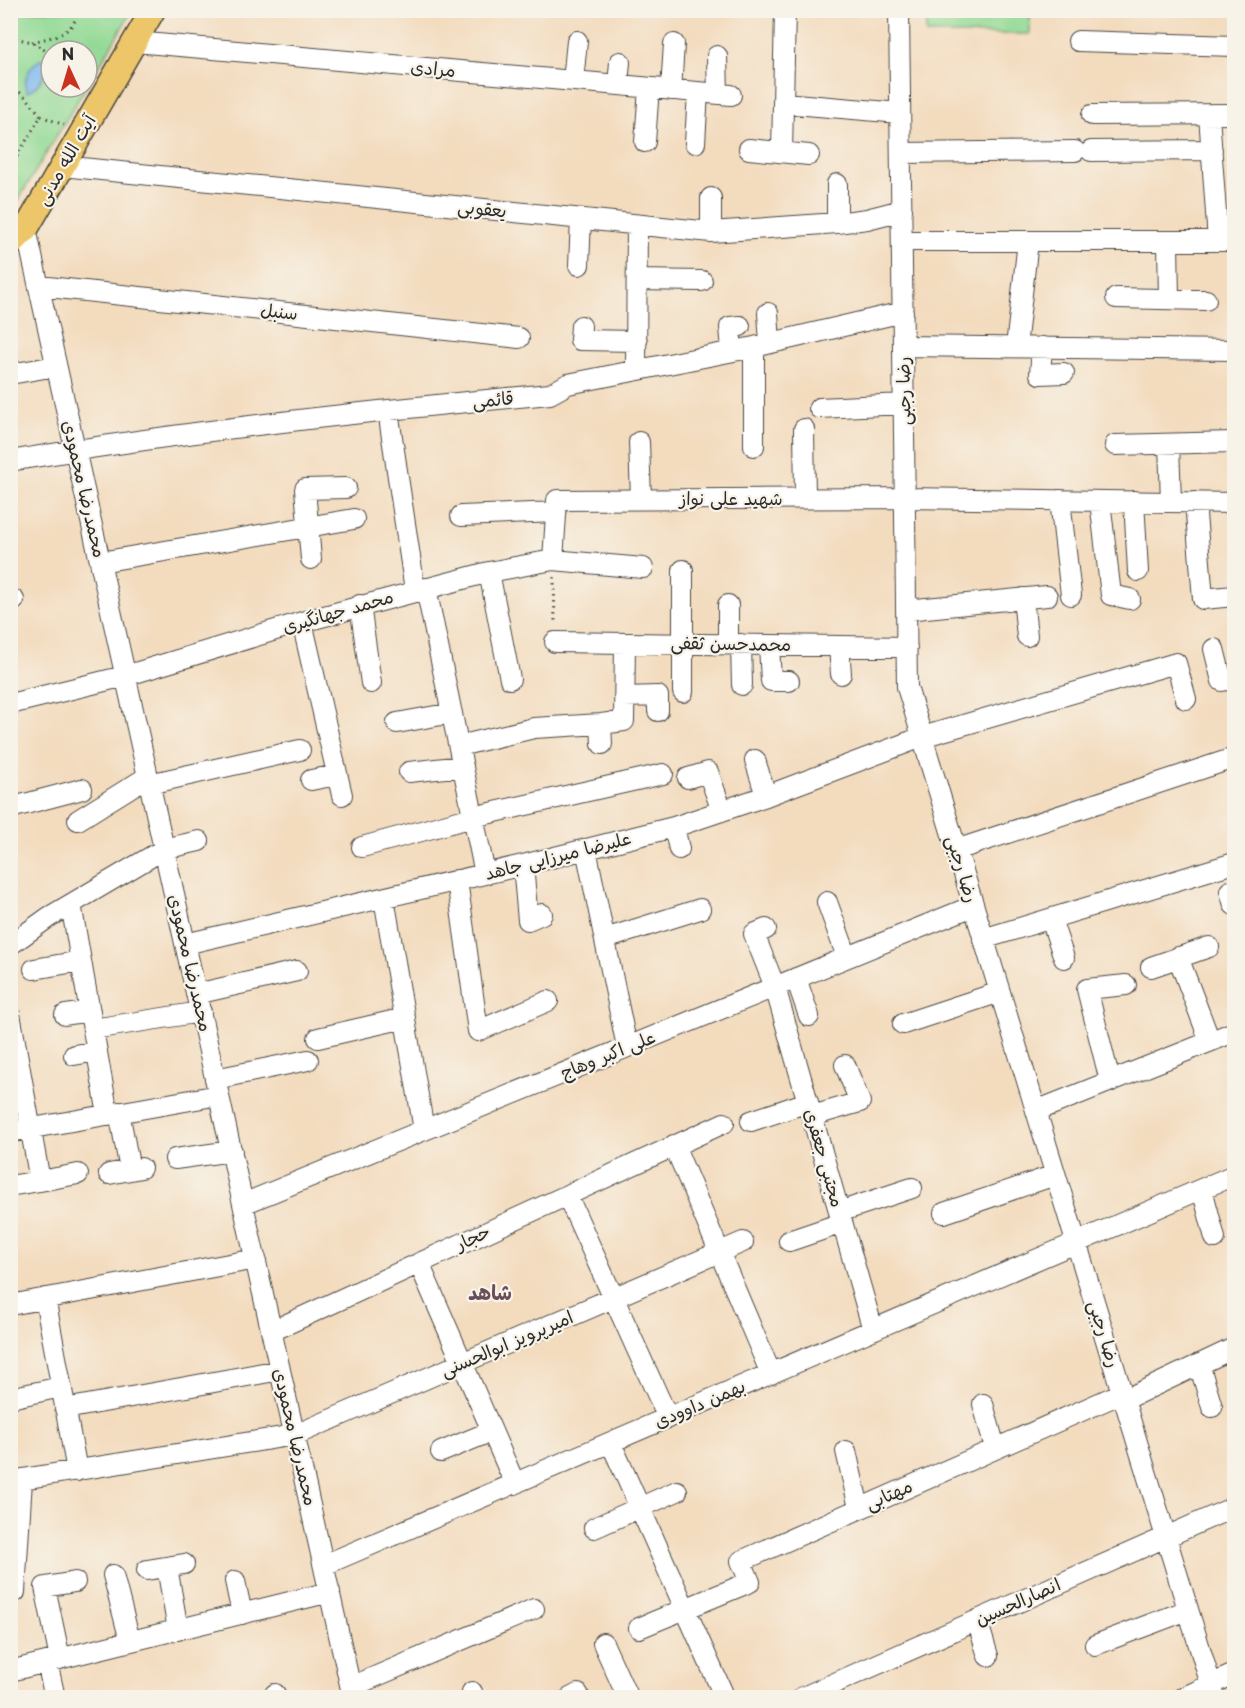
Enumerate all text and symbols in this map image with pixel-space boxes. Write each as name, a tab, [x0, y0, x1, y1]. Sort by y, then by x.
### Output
north arrow	[39, 39, 99, 99]
text: N	[61, 41, 75, 65]
street label: مرادی	[409, 52, 457, 83]
street label: آیت الله مدنی	[28, 107, 102, 210]
street label: یعقوبی	[456, 192, 508, 224]
street label: سنبل	[259, 295, 299, 326]
street label: رضا رجبی	[888, 356, 917, 426]
street label: قائمی	[471, 383, 515, 414]
street label: محمدرضا محمودی	[57, 417, 114, 560]
street label: شهید علی نواز	[677, 484, 783, 511]
street label: محمد جهانگیری	[279, 582, 396, 639]
street label: محمدحسن ثقفی	[670, 628, 792, 657]
street label: علیرضا میرزایی جاهد	[482, 823, 634, 886]
street label: رضا رجبی	[940, 832, 986, 905]
street label: محمدرضا محمودی	[163, 891, 220, 1034]
street label: علی اکبر وهاج	[556, 1022, 659, 1085]
street label: مجتبی جعفری	[798, 1105, 852, 1210]
street label: حجار	[449, 1217, 494, 1257]
district label: شاهد	[468, 1277, 512, 1307]
street label: رضا رجبی	[1082, 1297, 1128, 1370]
street label: امیرپرویز ابوالحسنی	[436, 1302, 577, 1383]
street label: محمدرضا محمودی	[268, 1365, 325, 1508]
street label: بهمن داوودی	[650, 1371, 749, 1434]
street label: مهتابی	[861, 1471, 916, 1516]
street label: انصارالحسین	[970, 1570, 1065, 1632]

